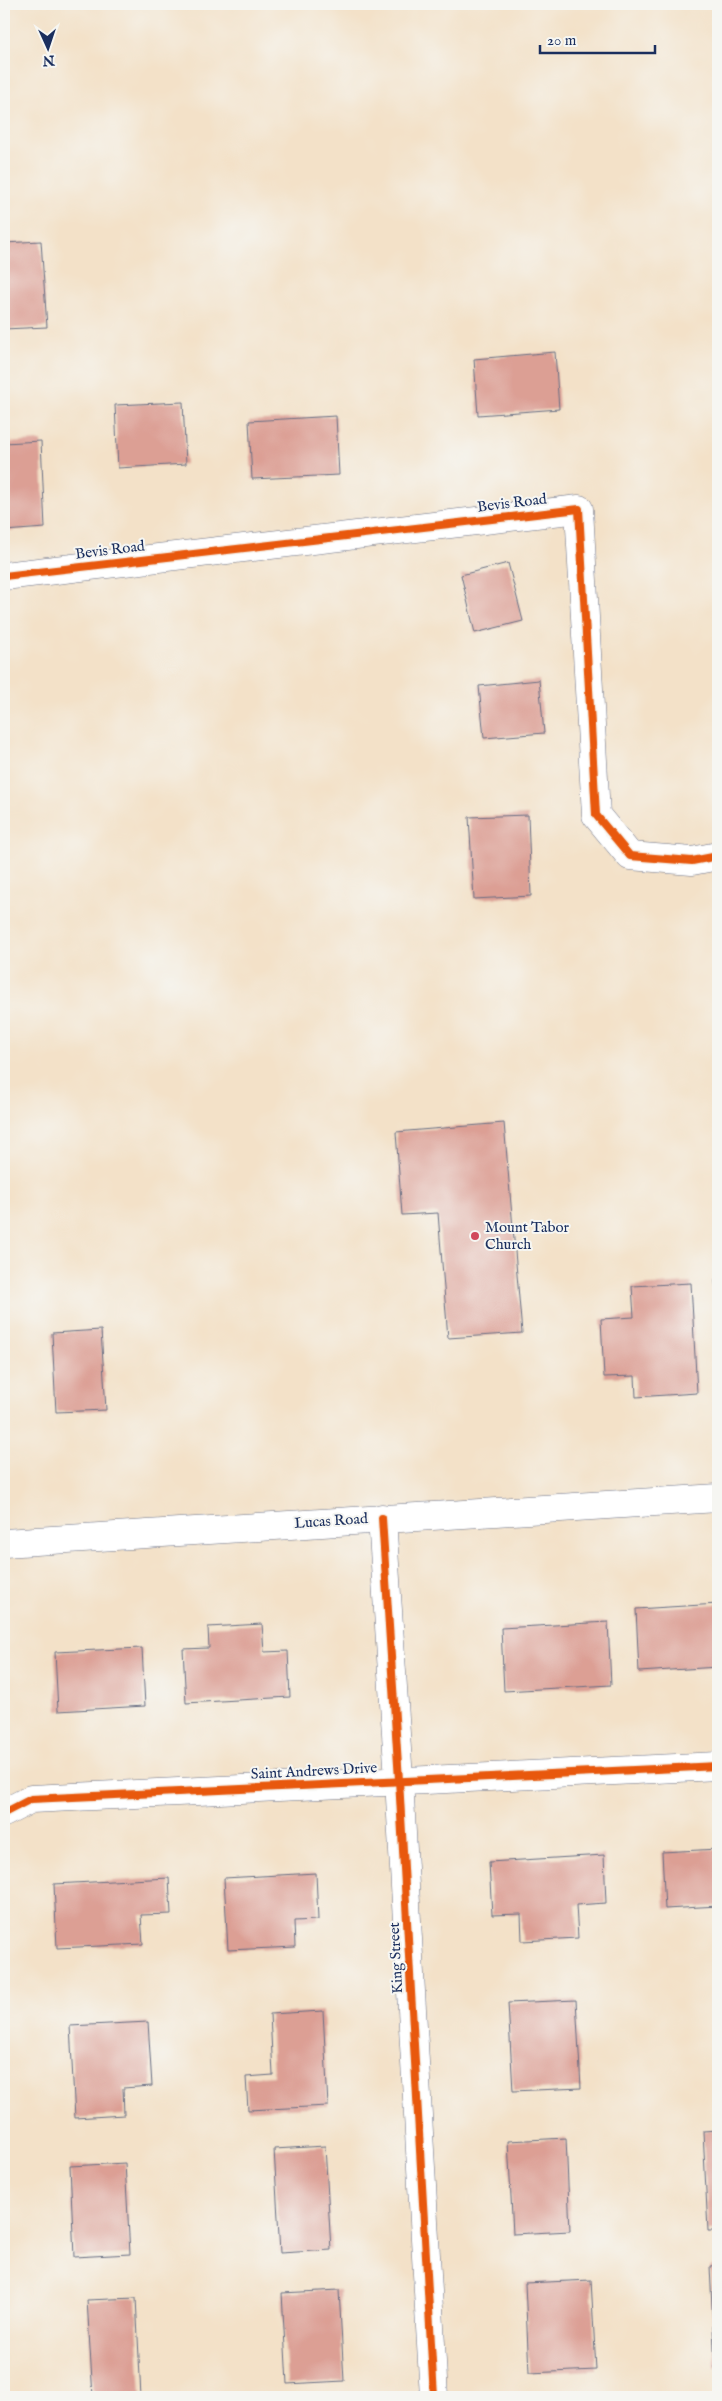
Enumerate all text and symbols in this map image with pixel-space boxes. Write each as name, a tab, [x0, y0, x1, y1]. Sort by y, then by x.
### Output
north arrow	[22, 22, 72, 72]
scale bar	[540, 22, 654, 54]
text: 20 m	[547, 31, 577, 50]
text: N	[42, 51, 56, 69]
street label: Bevis Road	[476, 489, 549, 517]
street label: Bevis Road	[74, 536, 147, 564]
place label: Mount Tabor Church	[485, 1218, 569, 1254]
marker: Mount Tabor Church	[469, 1230, 481, 1242]
street label: Lucas Road	[294, 1509, 369, 1533]
street label: Saint Andrews Drive	[250, 1758, 378, 1784]
street label: King Street	[385, 1922, 407, 1994]

